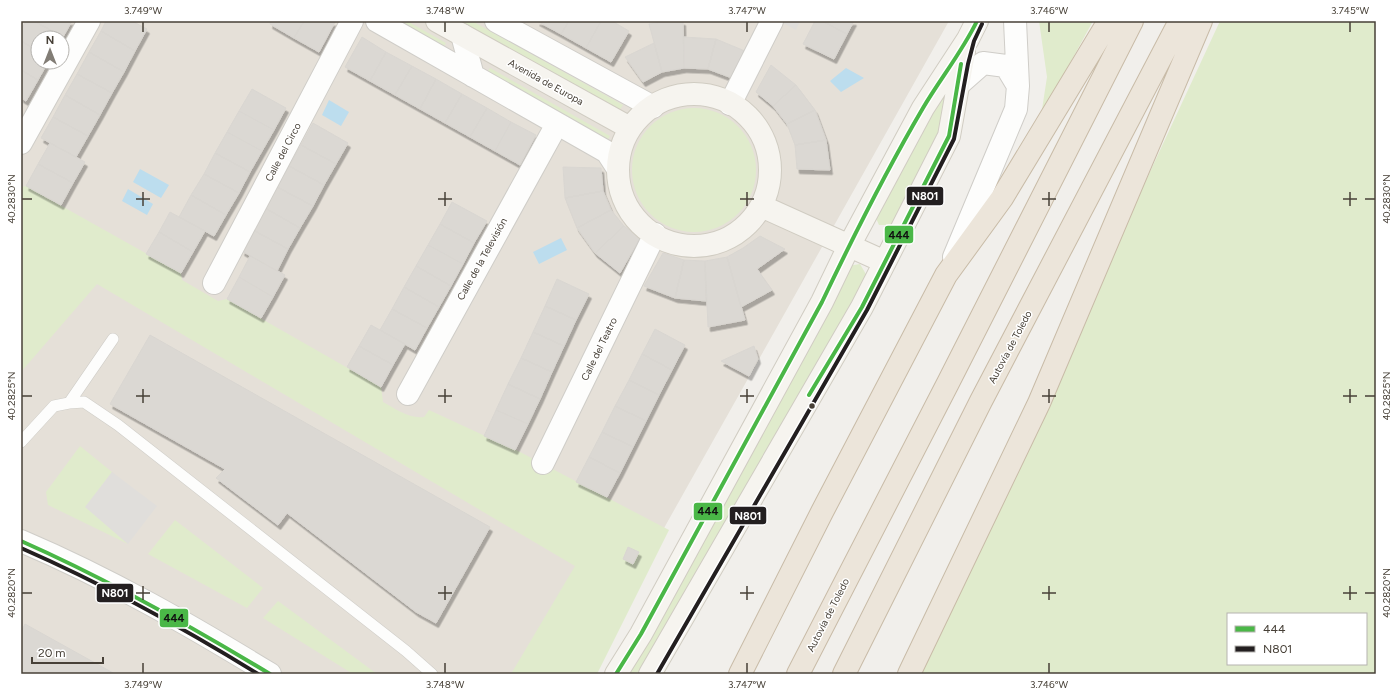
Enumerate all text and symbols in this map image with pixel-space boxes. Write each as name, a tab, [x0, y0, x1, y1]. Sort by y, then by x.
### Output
text: 3.749°W	[124, 4, 162, 17]
text: 3.748°W	[426, 4, 465, 17]
text: 3.747°W	[728, 4, 766, 17]
text: 3.746°W	[1030, 4, 1068, 17]
text: 3.745°W	[1331, 4, 1369, 17]
north arrow	[30, 30, 70, 70]
text: N	[46, 34, 54, 47]
street label: Avenida de Europa	[506, 56, 586, 108]
street label: Calle del Circo	[262, 120, 304, 184]
text: 40.2830°N	[5, 174, 18, 224]
text: 40.2830°N	[1380, 174, 1393, 224]
line badge: N801	[906, 186, 944, 206]
text: N801	[911, 190, 939, 203]
street label: Calle de la Televisión	[454, 215, 510, 302]
line badge: 444	[884, 225, 914, 244]
text: 444	[889, 229, 909, 242]
street label: Autovía de Toledo	[985, 308, 1035, 386]
street label: Calle del Teatro	[578, 315, 620, 383]
text: 40.2825°N	[5, 371, 18, 421]
text: 40.2825°N	[1380, 371, 1393, 421]
unlabelled marker	[807, 401, 817, 411]
line badge: 444	[693, 502, 723, 521]
text: 444	[698, 505, 718, 518]
line badge: N801	[729, 506, 767, 525]
text: N801	[734, 510, 762, 523]
text: 40.2820°N	[5, 568, 18, 618]
text: 40.2820°N	[1380, 568, 1393, 618]
street label: Autovía de Toledo	[804, 576, 852, 654]
line badge: N801	[96, 583, 134, 603]
text: N801	[101, 587, 129, 600]
line badge: 444	[159, 608, 189, 628]
text: 444	[164, 612, 184, 625]
legend	[1227, 613, 1367, 665]
text: 444	[1263, 622, 1286, 636]
scale bar	[32, 639, 103, 665]
text: N801	[1263, 642, 1292, 656]
text: 20 m	[38, 646, 66, 660]
text: 3.749°W	[124, 678, 162, 691]
text: 3.748°W	[426, 678, 465, 691]
text: 3.747°W	[728, 678, 766, 691]
text: 3.746°W	[1030, 678, 1068, 691]

